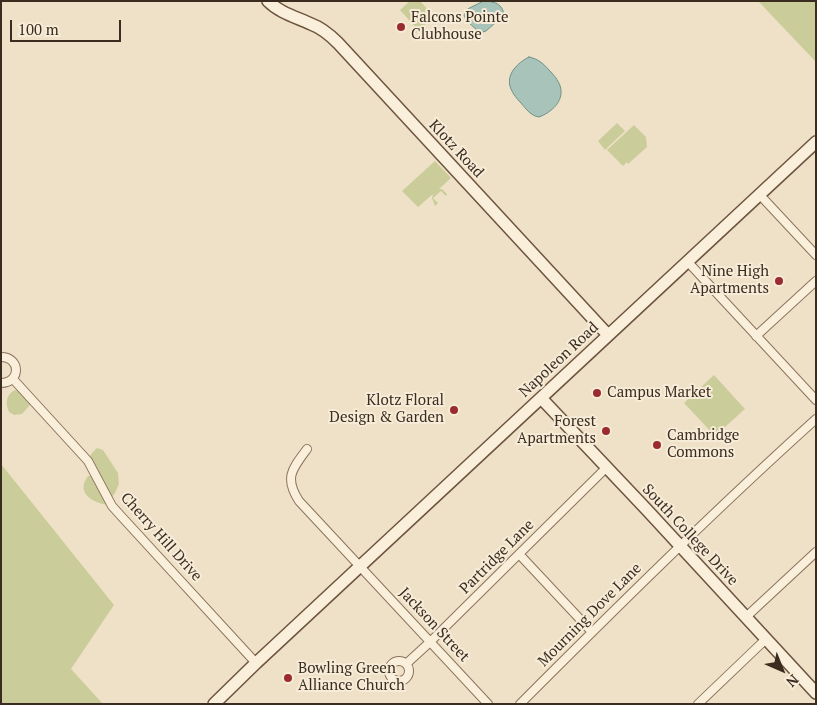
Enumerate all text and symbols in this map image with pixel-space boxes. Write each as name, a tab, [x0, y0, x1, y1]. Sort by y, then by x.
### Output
place label: Falcons Pointe Clubhouse	[411, 9, 509, 44]
scale bar	[12, 10, 124, 42]
text: 100 m	[18, 19, 59, 39]
marker: Falcons Pointe Clubhouse	[395, 21, 407, 33]
street label: Klotz Road	[425, 116, 487, 182]
place label: Nine High Apartments	[690, 263, 769, 298]
marker: Nine High Apartments	[773, 275, 785, 287]
street label: Napoleon Road	[516, 319, 602, 401]
place label: Campus Market	[607, 384, 711, 402]
marker: Campus Market	[591, 387, 603, 399]
place label: Klotz Floral Design & Garden	[329, 392, 444, 427]
marker: Klotz Floral Design & Garden	[448, 404, 460, 416]
place label: Forest Apartments	[517, 413, 596, 448]
marker: Forest Apartments	[600, 425, 612, 437]
place label: Cambridge Commons	[667, 427, 739, 462]
marker: Cambridge Commons	[651, 439, 663, 451]
street label: South College Drive	[638, 481, 742, 589]
street label: Cherry Hill Drive	[117, 489, 205, 585]
street label: Partridge Lane	[456, 516, 538, 598]
street label: Mourning Dove Lane	[535, 560, 645, 670]
street label: Jackson Street	[395, 584, 473, 666]
north arrow	[757, 645, 807, 695]
place label: Bowling Green Alliance Church	[298, 660, 405, 695]
text: N	[782, 671, 803, 692]
marker: Bowling Green Alliance Church	[282, 672, 294, 684]

